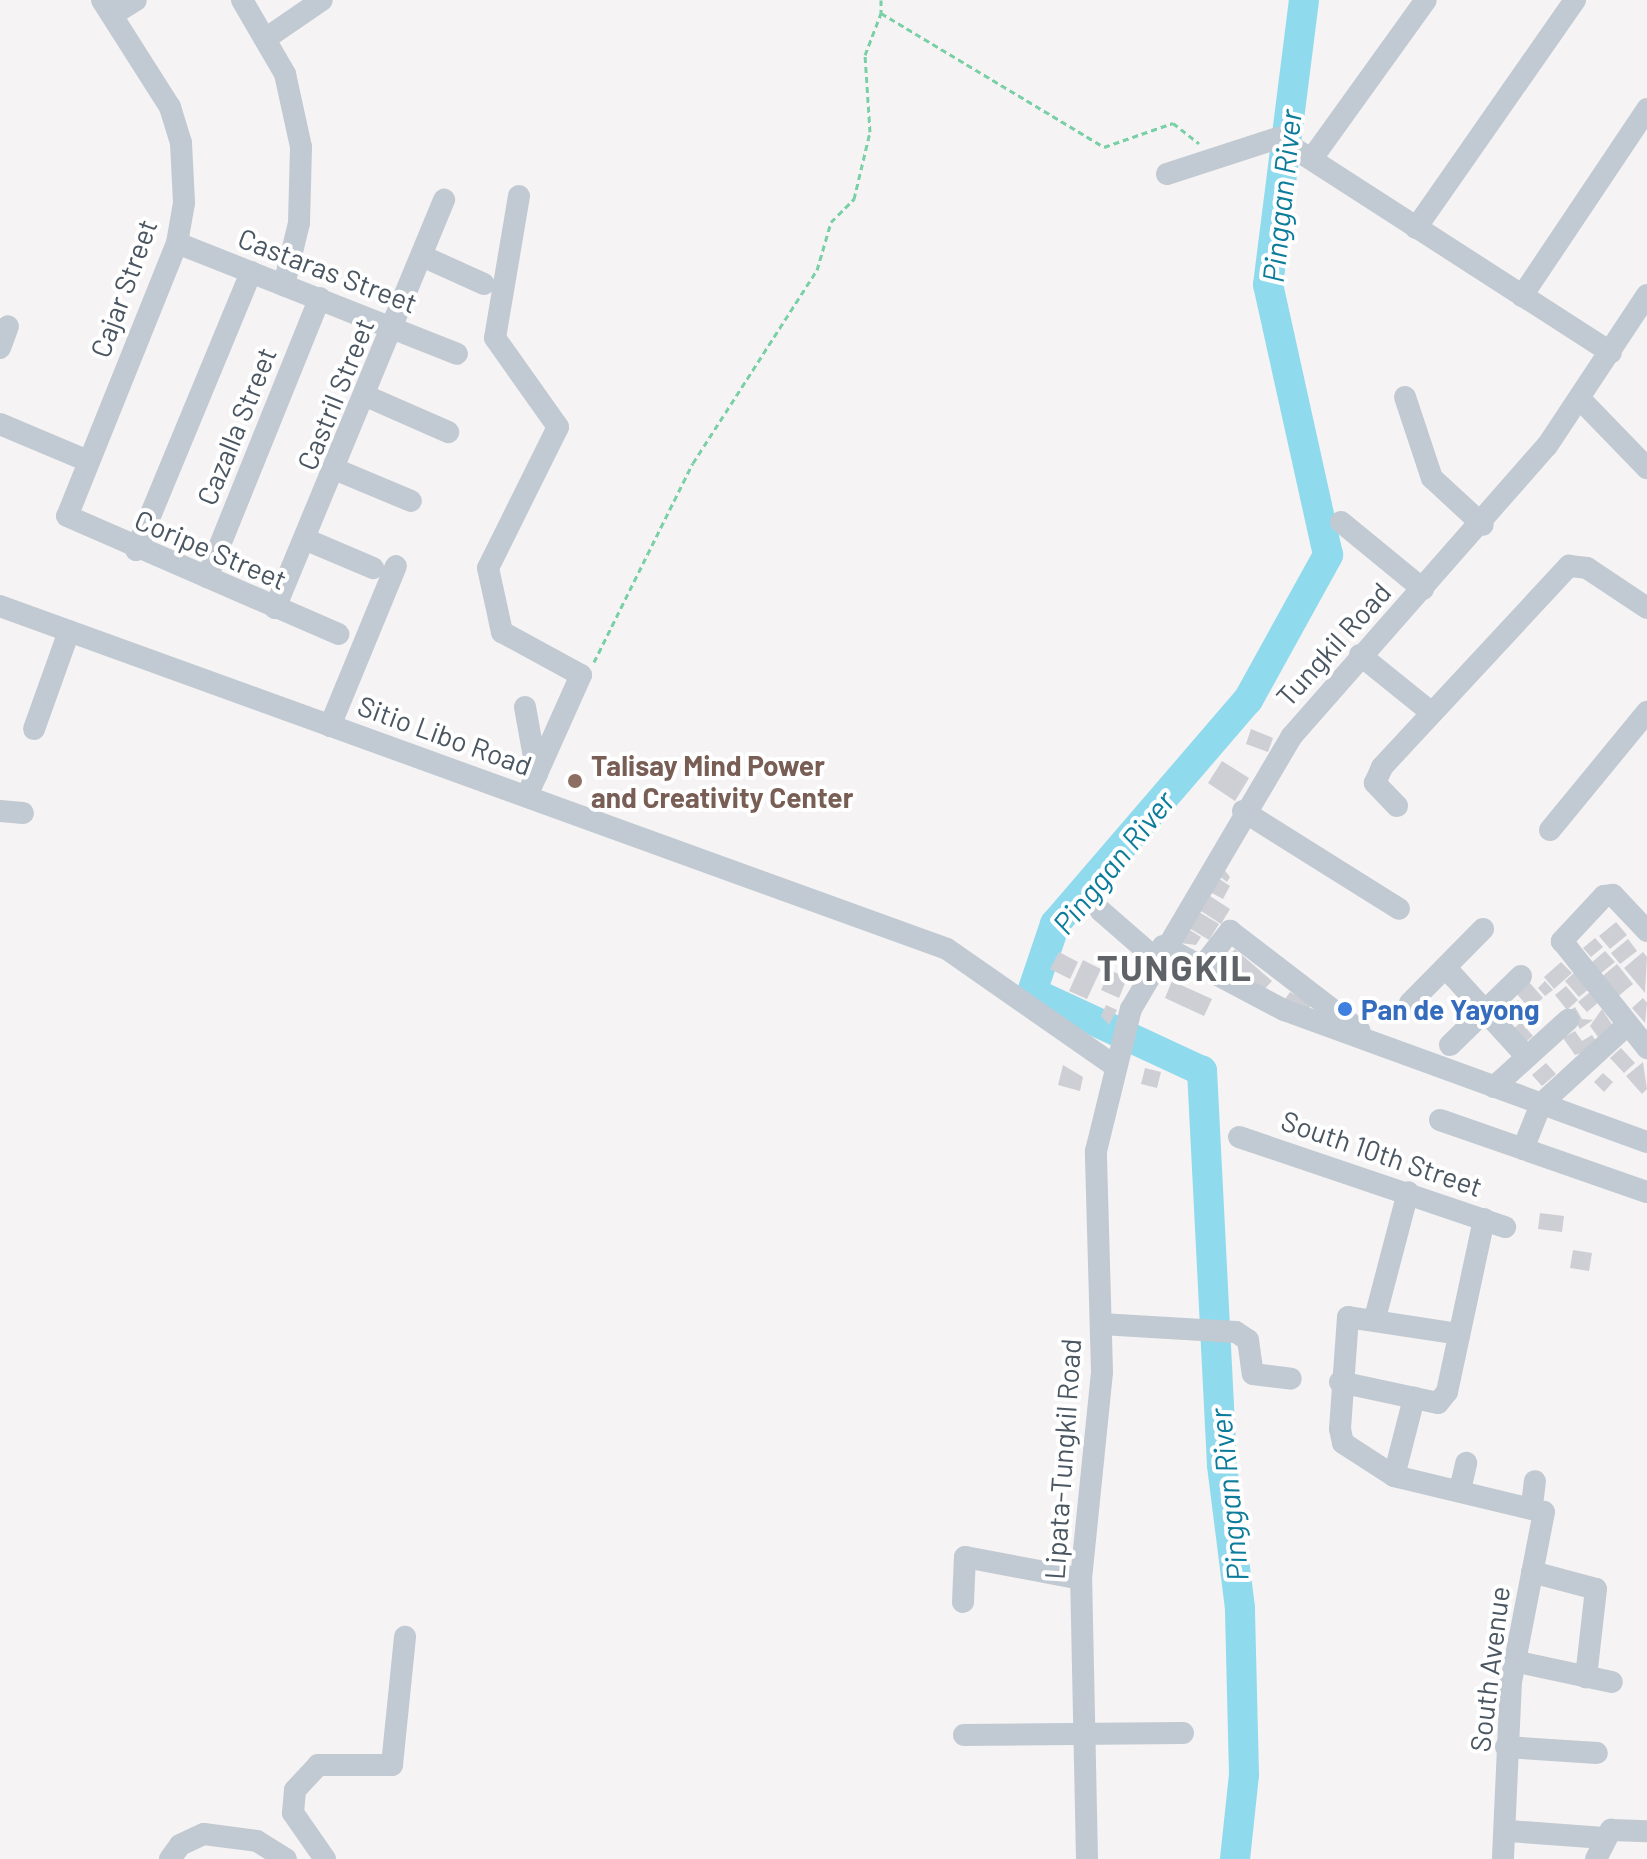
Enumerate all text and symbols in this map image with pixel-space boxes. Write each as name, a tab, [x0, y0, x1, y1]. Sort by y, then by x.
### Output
water label: Pinggan River	[1254, 108, 1308, 284]
street label: Cajar Street	[83, 214, 163, 362]
street label: Castaras Street	[234, 220, 422, 320]
street label: Castril Street	[289, 313, 381, 475]
street label: Cazalla Street	[189, 342, 283, 510]
street label: Coripe Street	[130, 502, 292, 596]
street label: Tungkil Road	[1269, 575, 1397, 713]
street label: Sitio Libo Road	[353, 688, 537, 782]
place label: Talisay Mind Power and Creativity Center	[591, 748, 853, 814]
marker: Talisay Mind Power and Creativity Center	[566, 772, 584, 790]
water label: Pinggan River	[1044, 783, 1182, 941]
district label: TUNGKIL	[1097, 945, 1253, 989]
place label: Pan de Yayong	[1361, 992, 1539, 1026]
marker: Pan de Yayong	[1336, 1000, 1354, 1018]
street label: South 10th Street	[1277, 1103, 1487, 1203]
street label: Lipata-Tungkil Road	[1037, 1337, 1087, 1581]
water label: Pinggan River	[1201, 1407, 1255, 1583]
street label: South Avenue	[1462, 1584, 1516, 1754]

